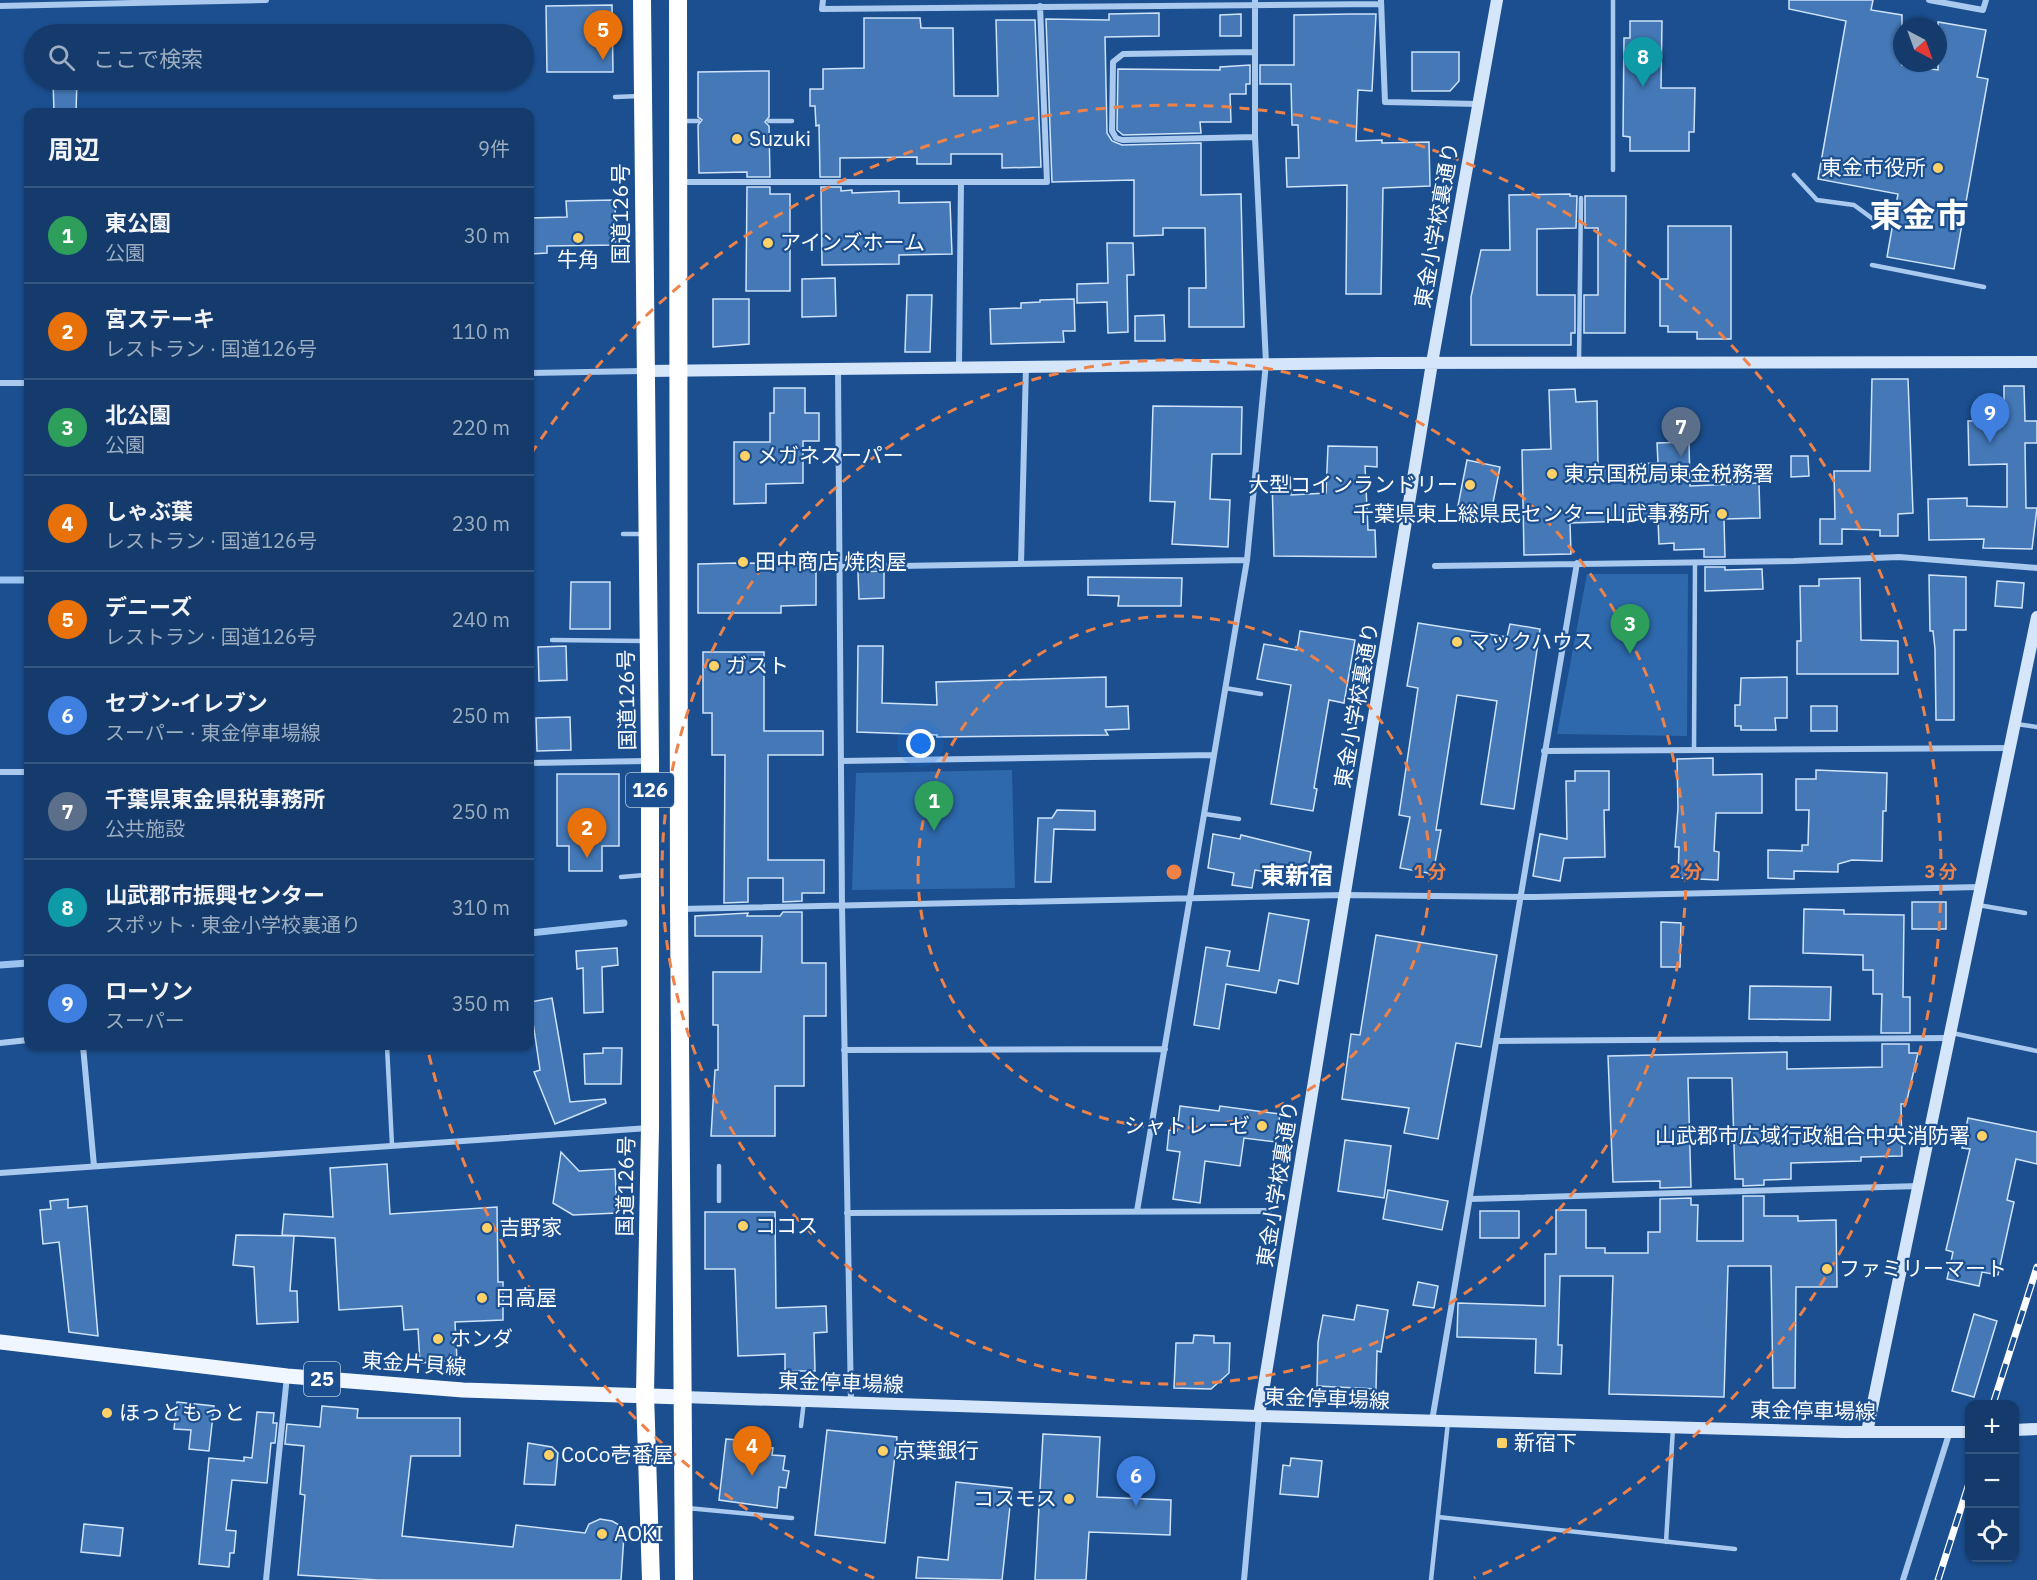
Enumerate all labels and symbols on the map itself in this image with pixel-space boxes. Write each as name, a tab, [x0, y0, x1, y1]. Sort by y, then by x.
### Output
pin: 5	[584, 10, 622, 60]
north arrow	[1893, 18, 1947, 72]
pin: 8	[1624, 38, 1662, 87]
place label: Suzuki	[749, 124, 811, 152]
marker: Suzuki	[730, 132, 744, 146]
street label: 東金小学校裏通り	[1408, 140, 1464, 310]
place label: 東金市役所	[1821, 153, 1926, 181]
marker: 東金市役所	[1931, 161, 1945, 175]
street label: 国道126号	[606, 164, 634, 264]
district label: 東金市	[1870, 193, 1969, 236]
place label: アインズホーム	[780, 228, 925, 256]
marker: 牛角	[571, 231, 585, 245]
marker: アインズホーム	[761, 236, 775, 250]
place label: 牛角	[557, 245, 599, 273]
pin: 9	[1970, 394, 2010, 443]
pin: 7	[1662, 408, 1700, 457]
place label: メガネスーパー	[757, 441, 904, 469]
marker: メガネスーパー	[738, 449, 752, 463]
place label: 東京国税局東金税務署	[1564, 459, 1774, 487]
marker: 東京国税局東金税務署	[1545, 467, 1559, 481]
place label: 大型コインランドリー	[1248, 470, 1458, 498]
marker: 大型コインランドリー	[1463, 478, 1477, 492]
place label: 千葉県東上総県民センター山武事務所	[1353, 499, 1710, 527]
marker: 千葉県東上総県民センター山武事務所	[1715, 507, 1729, 521]
place label: 田中商店 焼肉屋	[755, 547, 907, 575]
marker: 田中商店 焼肉屋	[736, 555, 750, 569]
pin: 3	[1610, 604, 1650, 654]
street label: 東金小学校裏通り	[1328, 620, 1384, 790]
place label: マックハウス	[1469, 627, 1594, 655]
marker: マックハウス	[1450, 635, 1464, 649]
street label: 国道126号	[611, 649, 641, 751]
place label: ガスト	[726, 651, 789, 679]
marker: ガスト	[707, 659, 721, 673]
your location	[906, 729, 935, 758]
road number: 126	[626, 773, 674, 807]
pin: 1	[914, 782, 954, 831]
pin: 2	[568, 808, 606, 858]
district label: 東新宿	[1261, 859, 1333, 891]
text: 1 分	[1413, 860, 1447, 883]
text: 2 分	[1669, 860, 1703, 883]
text: 3 分	[1924, 860, 1958, 883]
centre of rings	[1164, 862, 1184, 882]
street label: 東金小学校裏通り	[1250, 1099, 1304, 1269]
place label: シャトレーゼ	[1124, 1111, 1250, 1139]
marker: シャトレーゼ	[1255, 1119, 1269, 1133]
place label: 山武郡市広域行政組合中央消防署	[1655, 1121, 1970, 1149]
marker: 山武郡市広域行政組合中央消防署	[1975, 1129, 1989, 1143]
street label: 国道126号	[610, 1135, 640, 1237]
place label: ココス	[755, 1211, 818, 1239]
place label: 吉野家	[499, 1213, 562, 1241]
marker: ココス	[736, 1219, 750, 1233]
marker: 吉野家	[480, 1221, 494, 1235]
place label: ファミリーマート	[1839, 1254, 2007, 1282]
marker: ファミリーマート	[1820, 1262, 1834, 1276]
place label: 日高屋	[494, 1283, 557, 1311]
marker: 日高屋	[475, 1291, 489, 1305]
place label: ホンダ	[450, 1324, 513, 1352]
marker: ホンダ	[431, 1332, 445, 1346]
street label: 東金片貝線	[361, 1345, 467, 1381]
road number: 25	[304, 1362, 340, 1396]
street label: 東金停車場線	[778, 1366, 904, 1398]
street label: 東金停車場線	[1264, 1382, 1390, 1414]
street label: 東金停車場線	[1750, 1395, 1876, 1425]
place label: ほっともっと	[119, 1398, 245, 1426]
marker: ほっともっと	[100, 1406, 114, 1420]
pin: 4	[732, 1426, 771, 1476]
place label: 新宿下	[1514, 1428, 1577, 1456]
place label: 京葉銀行	[895, 1436, 979, 1464]
marker: 新宿下	[1495, 1436, 1509, 1450]
place label: CoCo壱番屋	[561, 1440, 674, 1468]
marker: 京葉銀行	[876, 1444, 890, 1458]
marker: CoCo壱番屋	[542, 1448, 556, 1462]
pin: 6	[1116, 1456, 1156, 1506]
place label: コスモス	[973, 1484, 1057, 1512]
marker: コスモス	[1062, 1492, 1076, 1506]
place label: AOKI	[614, 1519, 664, 1547]
marker: AOKI	[595, 1527, 609, 1541]

